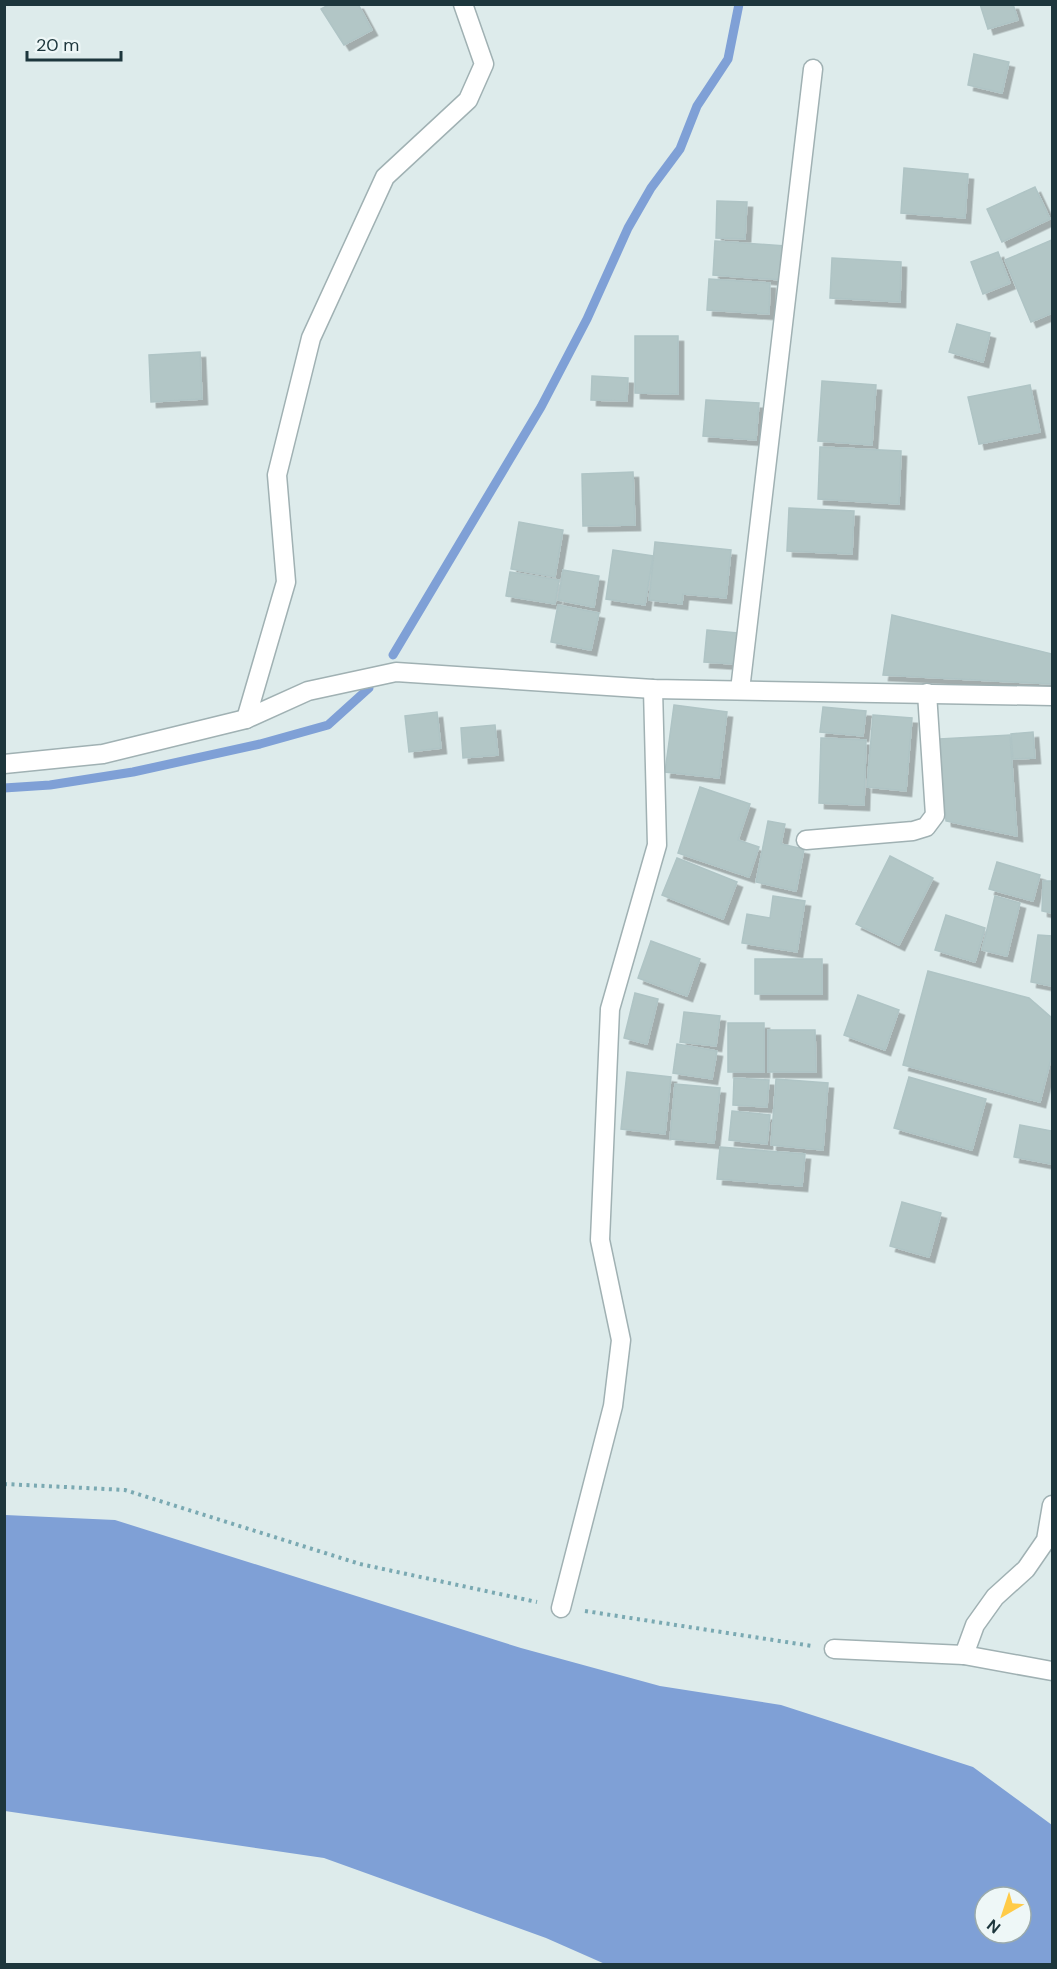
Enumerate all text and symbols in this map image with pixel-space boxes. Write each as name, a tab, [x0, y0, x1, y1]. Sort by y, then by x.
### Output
scale bar	[27, 24, 122, 62]
text: 20 m	[36, 33, 79, 57]
north arrow	[973, 1885, 1033, 1945]
text: N	[983, 1914, 1005, 1938]

